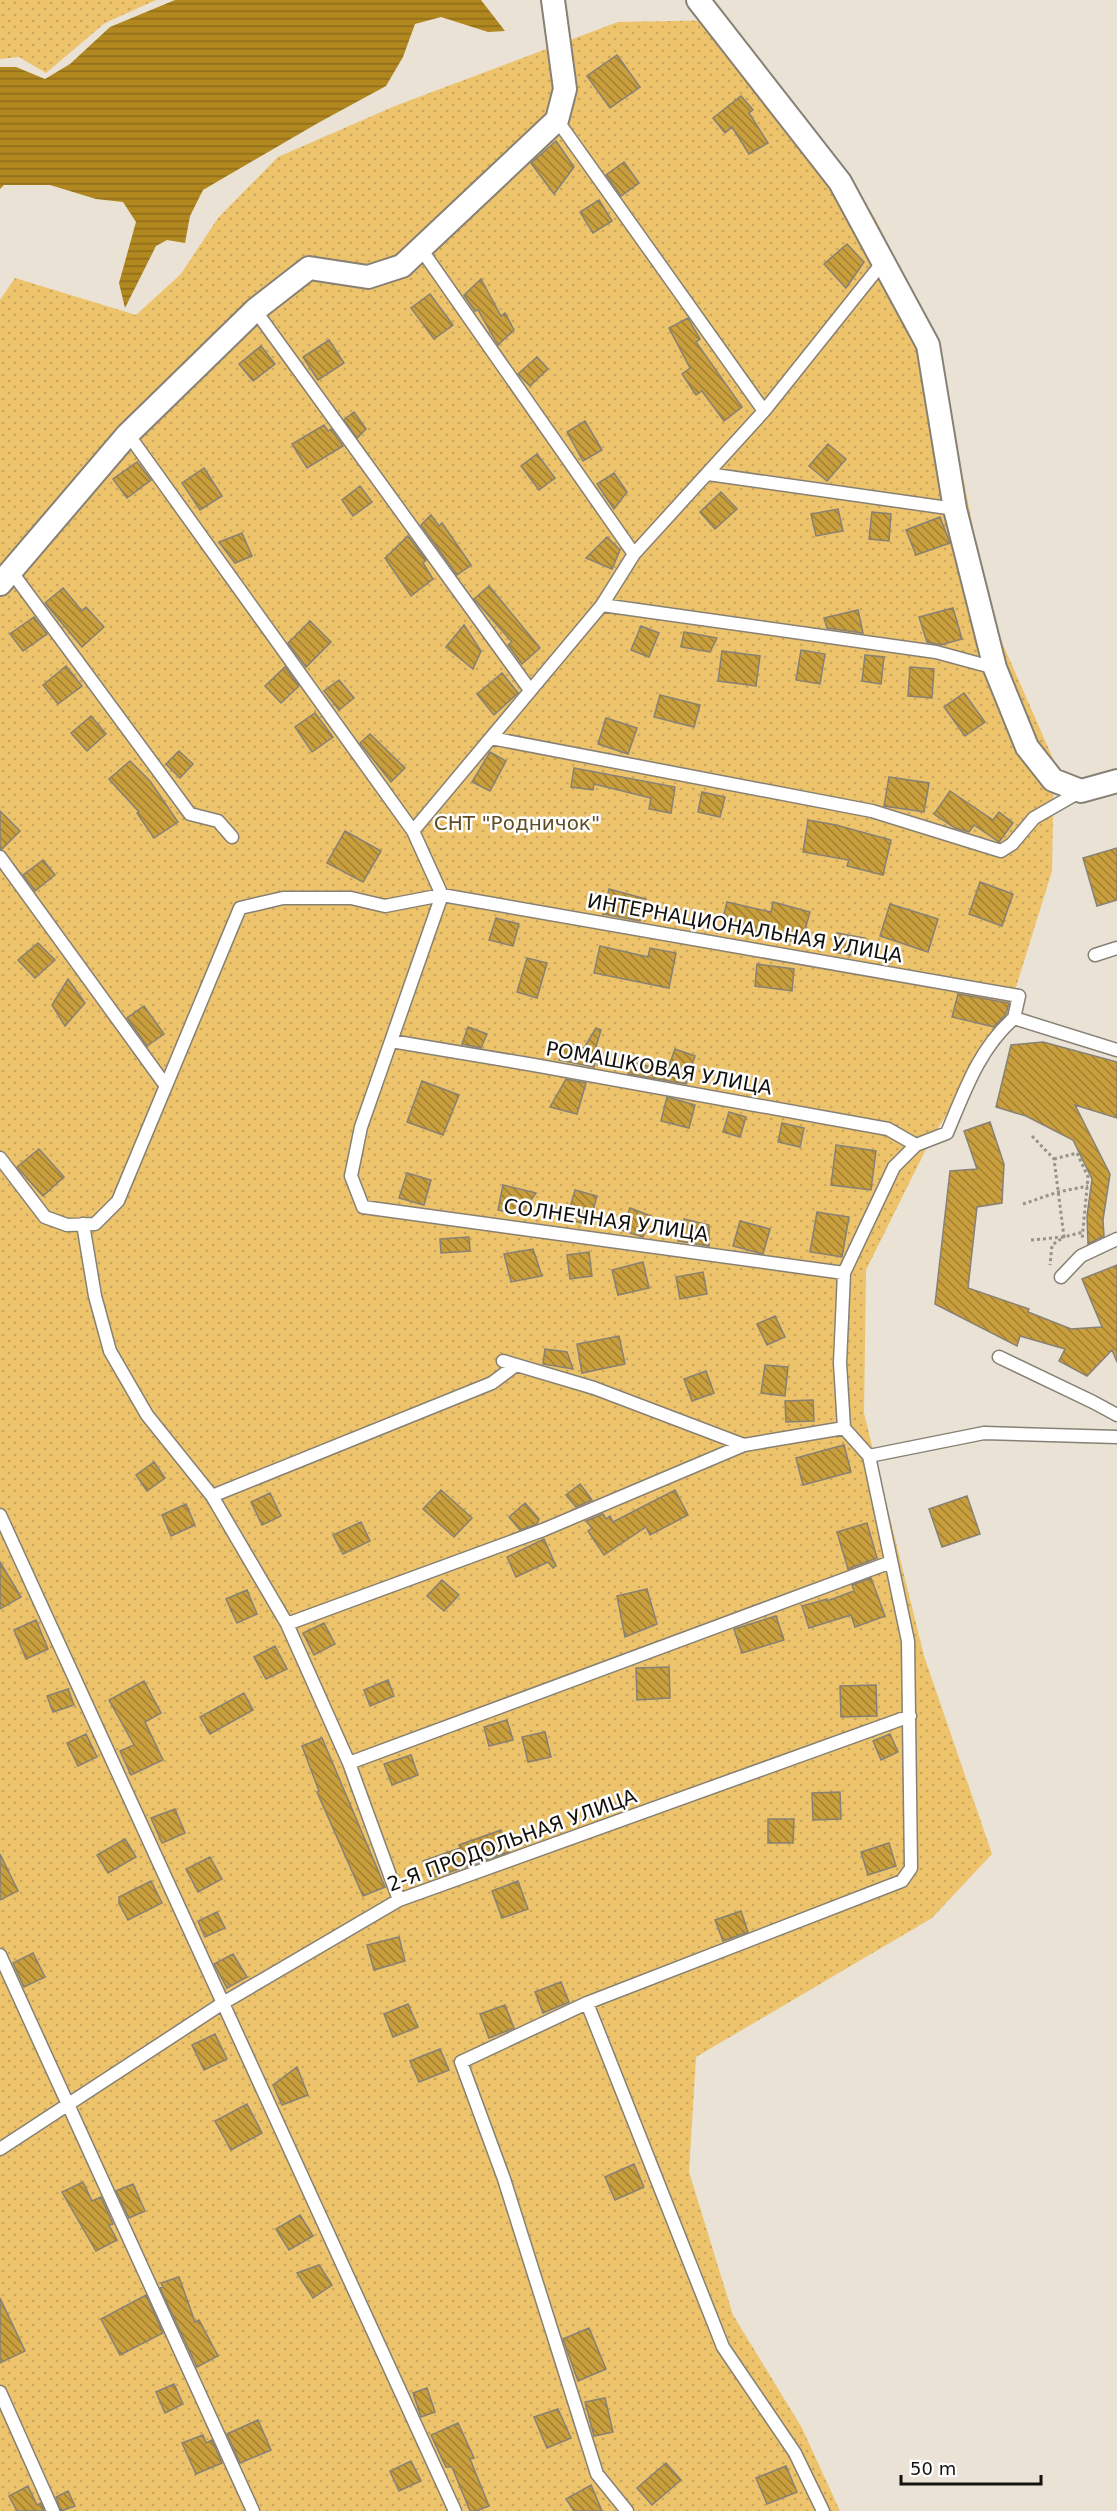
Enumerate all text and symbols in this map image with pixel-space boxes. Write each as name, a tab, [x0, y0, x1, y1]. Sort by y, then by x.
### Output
park label: СНТ "Родничок"	[434, 811, 600, 835]
street label: ИНТЕРНАЦИОНАЛЬНАЯ УЛИЦА	[585, 888, 905, 968]
street label: РОМАШКОВАЯ УЛИЦА	[544, 1036, 774, 1100]
street label: СОЛНЕЧНАЯ УЛИЦА	[502, 1194, 710, 1246]
street label: 2-Я ПРОДОЛЬНАЯ УЛИЦА	[384, 1784, 640, 1896]
scale bar	[901, 2448, 1040, 2486]
text: 50 m	[910, 2458, 956, 2479]

